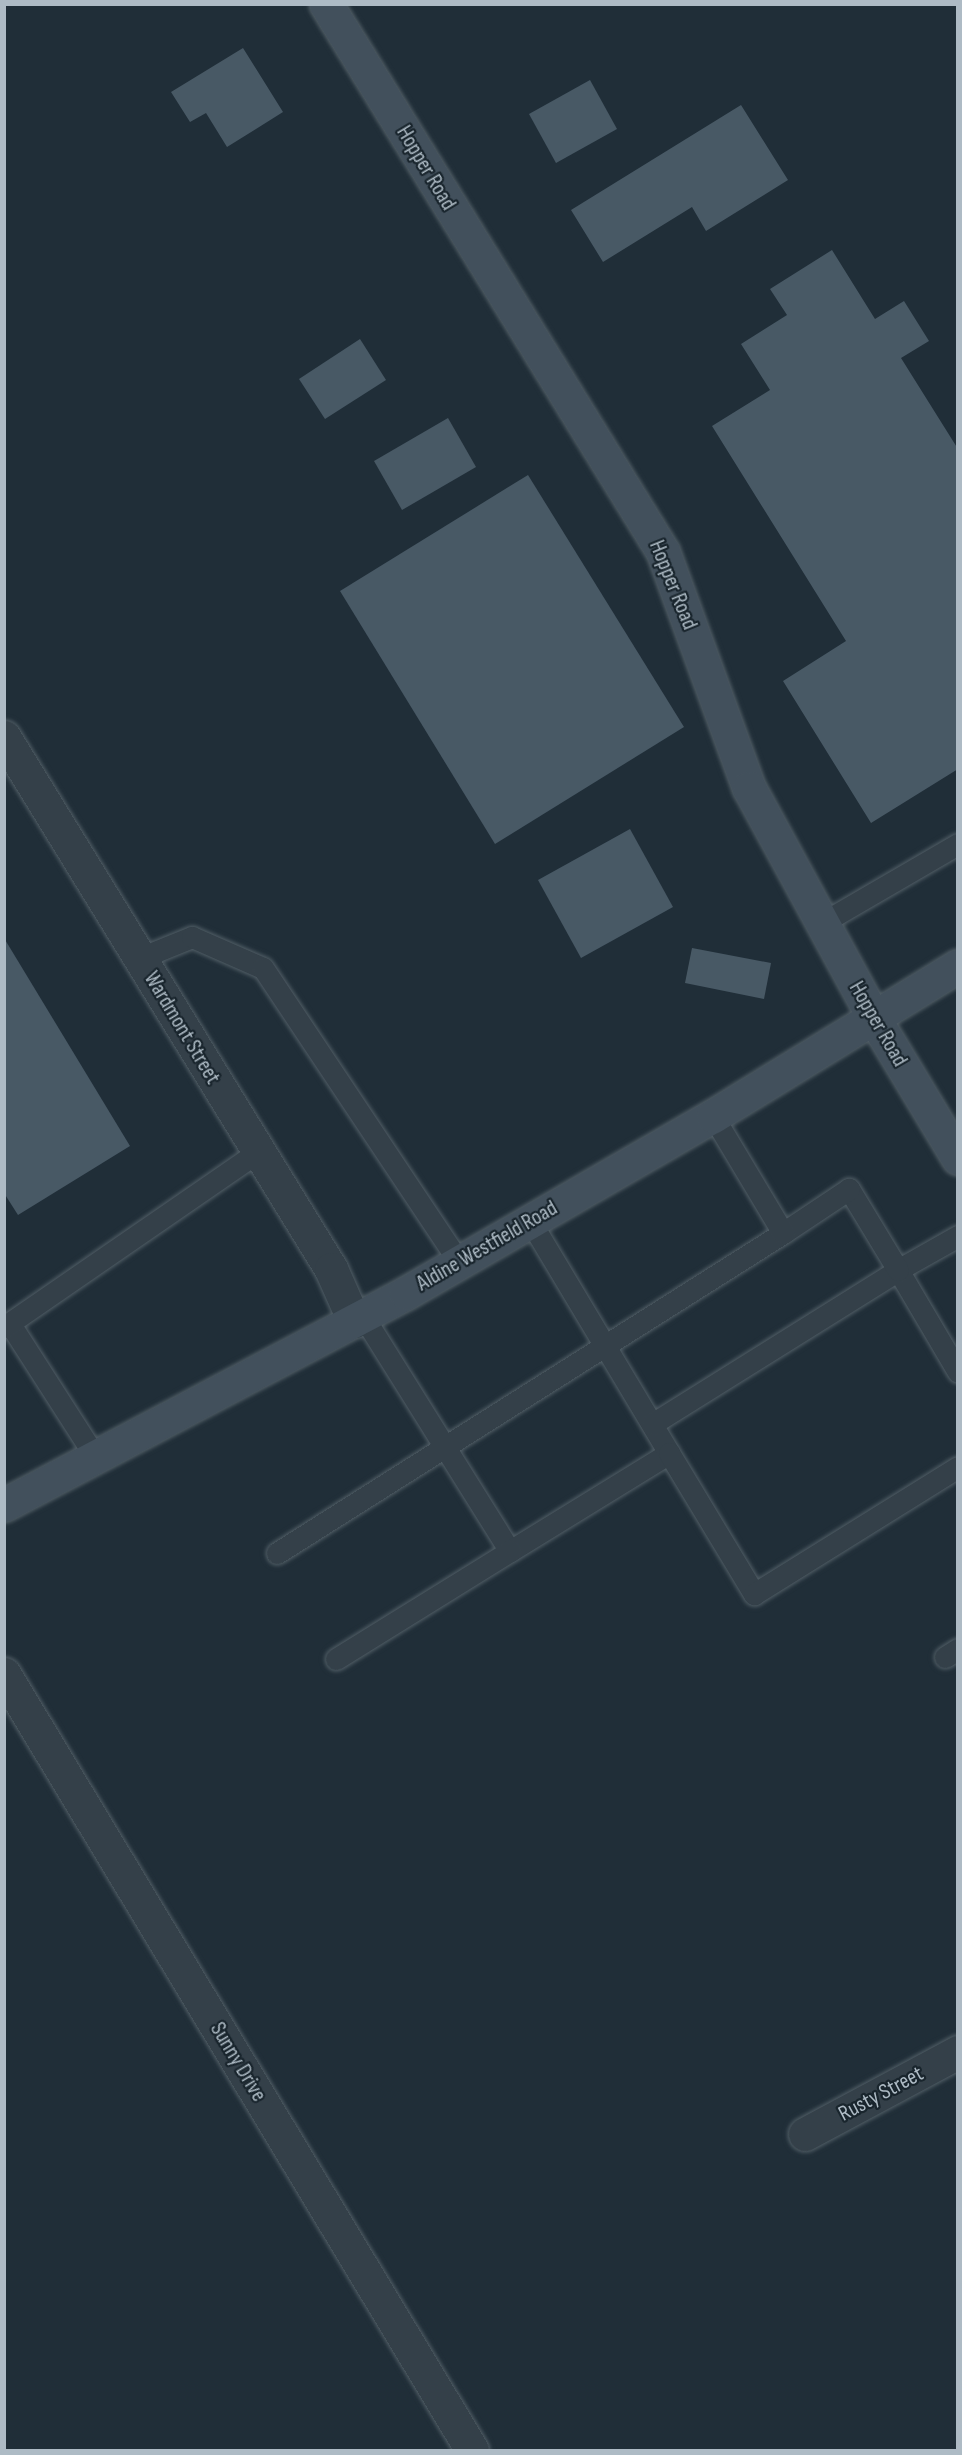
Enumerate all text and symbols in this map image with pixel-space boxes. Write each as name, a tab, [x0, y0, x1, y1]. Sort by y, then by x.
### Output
street label: Hopper Road	[391, 121, 461, 215]
street label: Hopper Road	[643, 537, 703, 633]
street label: Wardmont Street	[138, 967, 226, 1089]
street label: Hopper Road	[843, 977, 913, 1071]
street label: Aldine Westfield Road	[412, 1195, 562, 1297]
street label: Sunny Drive	[204, 2018, 272, 2106]
street label: Rusty Street	[834, 2061, 928, 2127]

